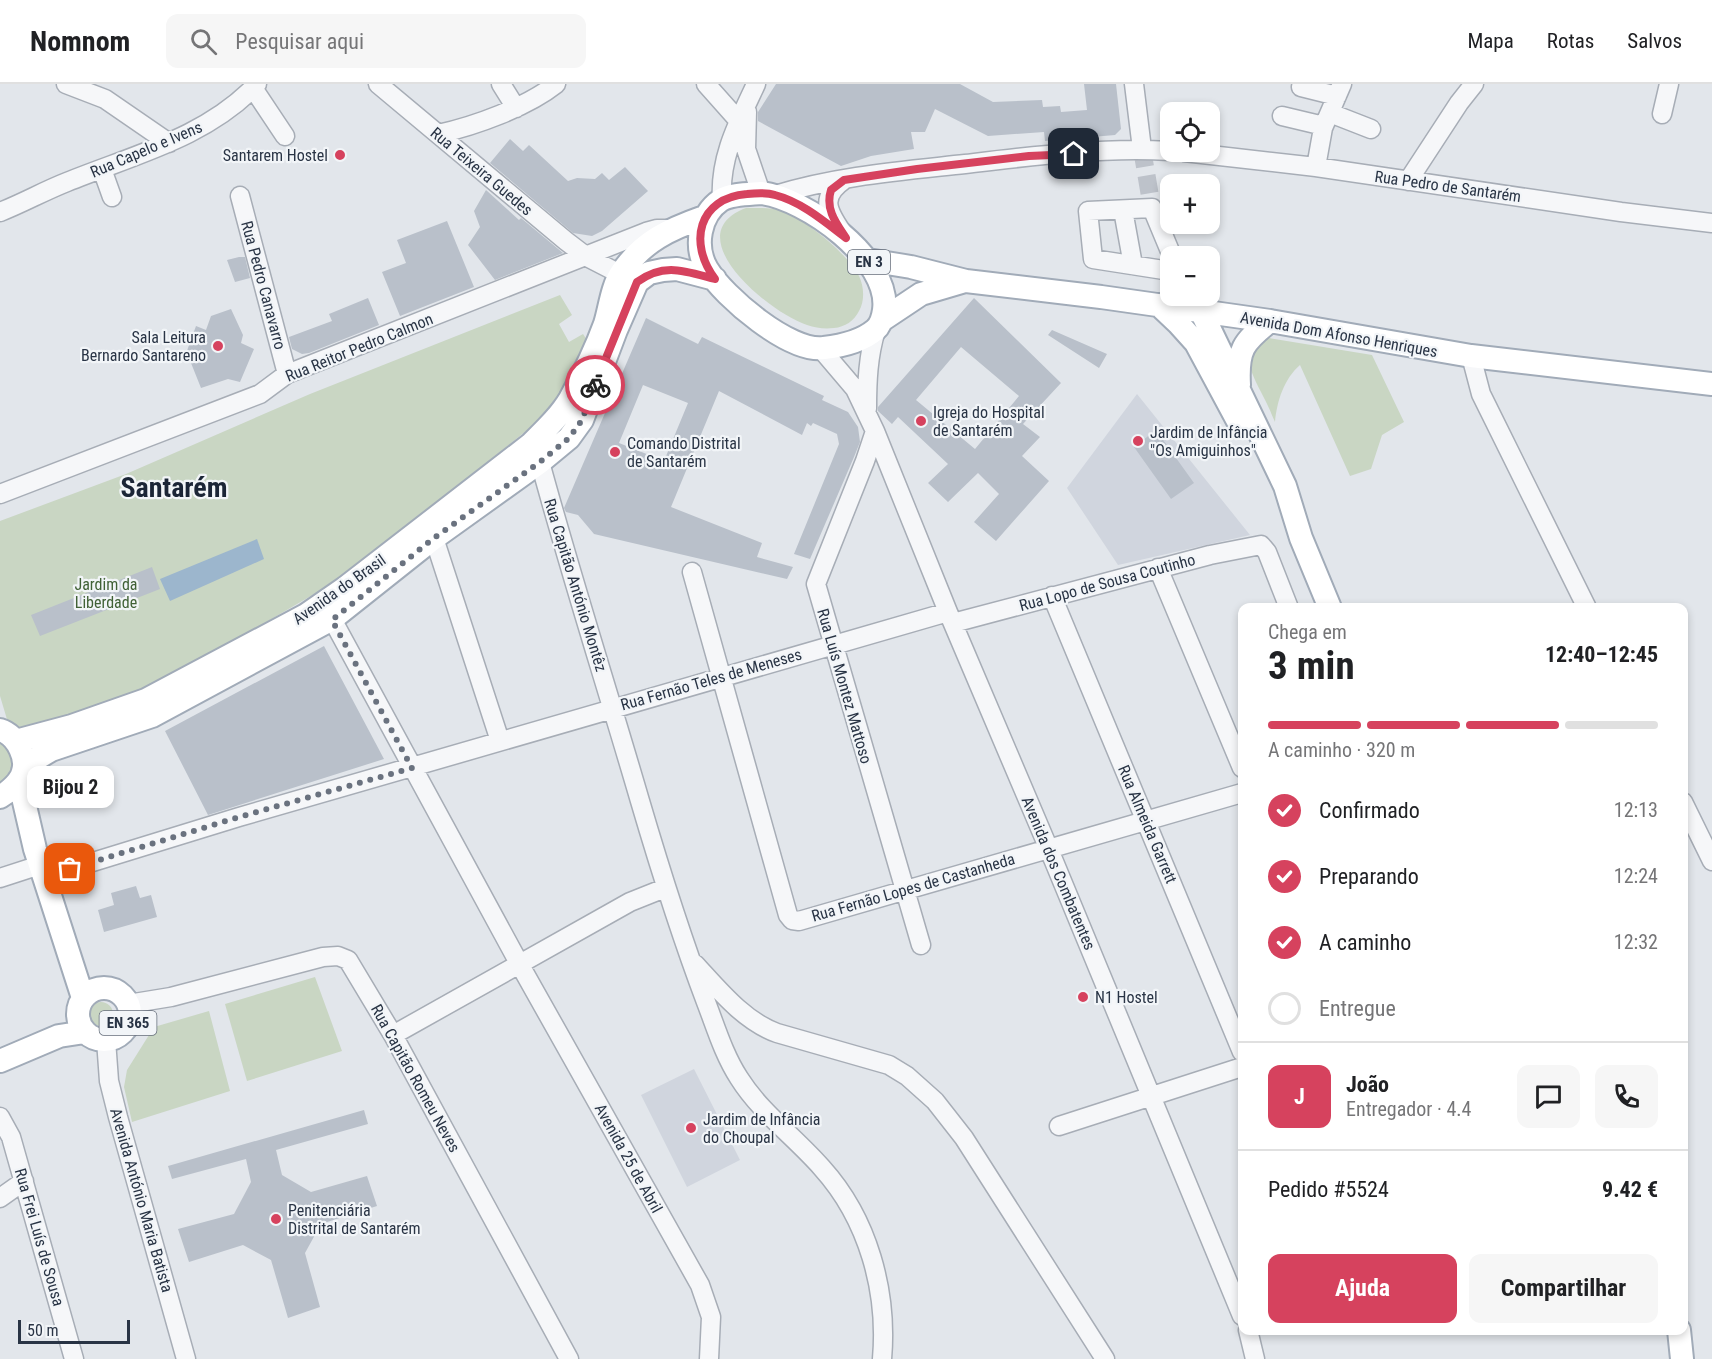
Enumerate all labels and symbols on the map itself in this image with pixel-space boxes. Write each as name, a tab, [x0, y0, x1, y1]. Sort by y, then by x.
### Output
street label: Rua Capelo e Ivens	[87, 117, 205, 182]
street label: Rua Teixeira Guedes	[427, 123, 537, 220]
pin	[1048, 128, 1099, 179]
place label: Santarem Hostel	[223, 146, 328, 165]
marker: Santarem Hostel	[333, 148, 347, 162]
street label: Rua Pedro de Santarém	[1373, 167, 1522, 206]
street label: Rua Pedro Canavarro	[237, 219, 290, 351]
road number: EN 3	[848, 250, 890, 274]
street label: Avenida Dom Afonso Henriques	[1239, 308, 1439, 361]
street label: Rua Reitor Pedro Calmon	[283, 309, 436, 386]
place label: Sala Leitura Bernardo Santareno	[81, 328, 206, 365]
marker: Sala Leitura Bernardo Santareno	[211, 339, 225, 353]
courier	[565, 355, 625, 415]
place label: Igreja do Hospital de Santarém	[933, 403, 1045, 440]
marker: Igreja do Hospital de Santarém	[914, 414, 928, 428]
place label: Jardim de Infância "Os Amiguinhos"	[1150, 423, 1268, 460]
place label: Comando Distrital de Santarém	[627, 434, 741, 471]
marker: Jardim de Infância "Os Amiguinhos"	[1131, 434, 1145, 448]
marker: Comando Distrital de Santarém	[608, 445, 622, 459]
district label: Santarém	[120, 471, 228, 504]
street label: Rua Capitão António Montêz	[540, 496, 611, 674]
street label: Avenida do Brasil	[289, 550, 389, 628]
street label: Rua Lopo de Sousa Coutinho	[1017, 550, 1197, 615]
park label: Jardim da Liberdade	[74, 575, 138, 612]
street label: Rua Luís Montez Mattoso	[813, 606, 876, 766]
street label: Rua Fernão Teles de Meneses	[618, 645, 804, 714]
street label: Rua Almeida Garrett	[1114, 762, 1181, 886]
callout: Bijou 2	[26, 767, 113, 809]
street label: Avenida dos Combatentes	[1018, 794, 1100, 953]
pin	[44, 843, 95, 894]
street label: Rua Fernão Lopes de Castanheda	[809, 849, 1017, 926]
place label: N1 Hostel	[1095, 988, 1158, 1007]
marker: N1 Hostel	[1076, 990, 1090, 1004]
street label: Rua Capitão Romeu Neves	[367, 1001, 464, 1156]
road number: EN 365	[100, 1011, 156, 1035]
street label: Avenida 25 de Abril	[591, 1100, 666, 1216]
street label: Avenida António Maria Batista	[106, 1106, 177, 1294]
place label: Jardim de Infância do Choupal	[703, 1110, 821, 1147]
marker: Jardim de Infância do Choupal	[684, 1121, 698, 1135]
street label: Rua Frei Luís de Sousa	[11, 1166, 68, 1308]
place label: Penitenciária Distrital de Santarém	[288, 1201, 421, 1238]
marker: Penitenciária Distrital de Santarém	[269, 1212, 283, 1226]
scale bar	[18, 1317, 130, 1344]

